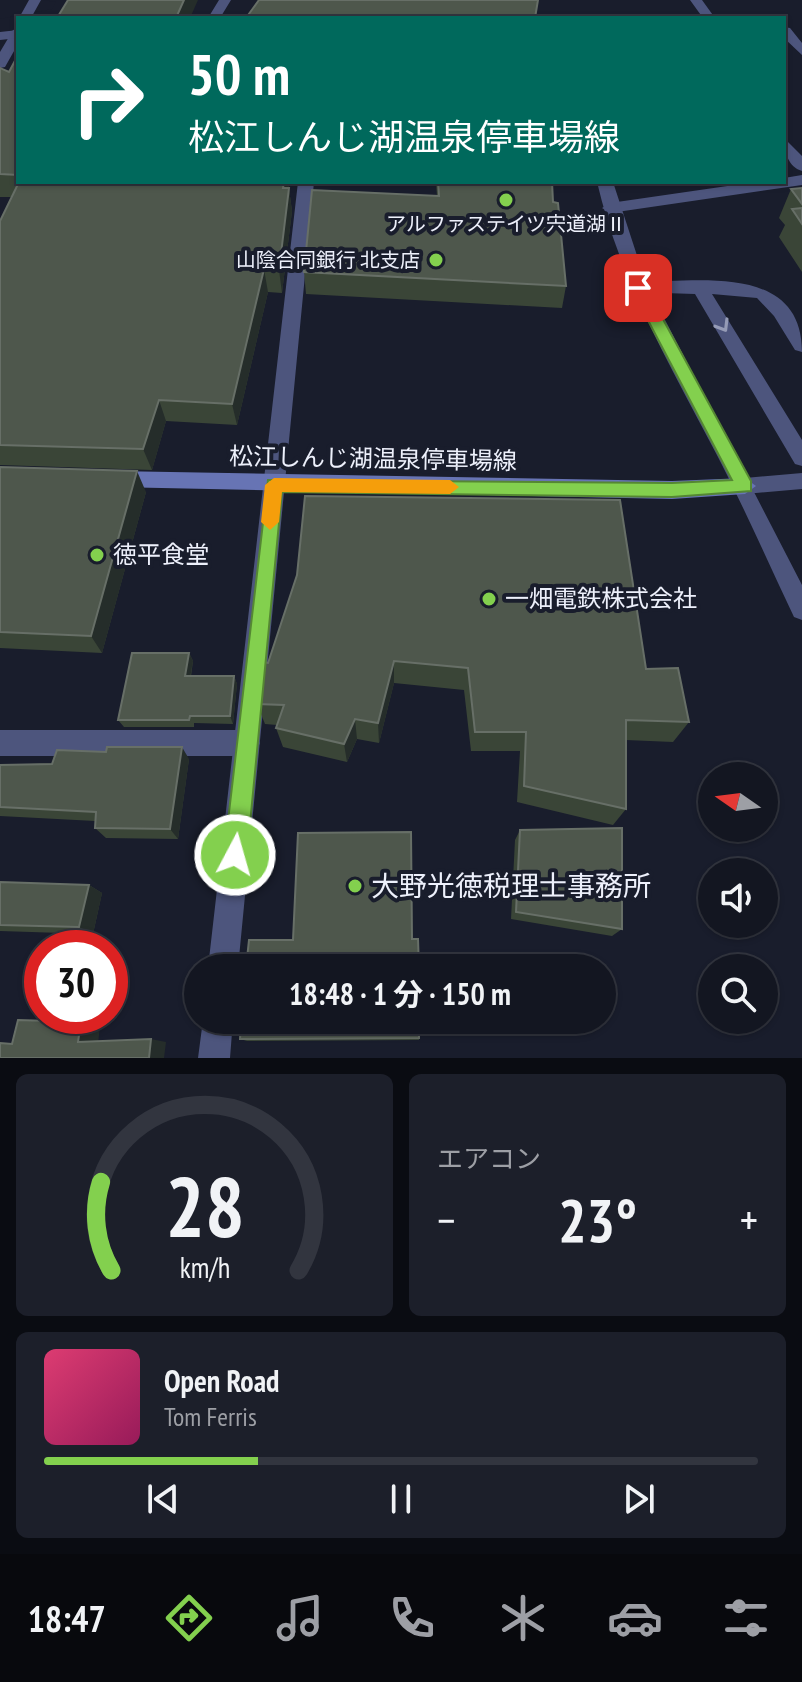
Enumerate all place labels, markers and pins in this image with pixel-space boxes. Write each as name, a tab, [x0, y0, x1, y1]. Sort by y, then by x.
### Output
marker: アルファステイツ宍道湖Ⅱ	[497, 191, 515, 209]
place label: アルファステイツ宍道湖Ⅱ	[386, 211, 626, 237]
place label: 山陰合同銀行 北支店	[236, 247, 420, 273]
marker: 山陰合同銀行 北支店	[427, 251, 445, 269]
pin	[604, 254, 672, 322]
place label: 徳平食堂	[113, 539, 209, 570]
marker: 徳平食堂	[88, 546, 106, 564]
place label: 一畑電鉄株式会社	[505, 583, 697, 614]
marker: 一畑電鉄株式会社	[480, 590, 498, 608]
place label: 大野光徳税理士事務所	[371, 867, 651, 904]
marker: 大野光徳税理士事務所	[346, 877, 364, 895]

